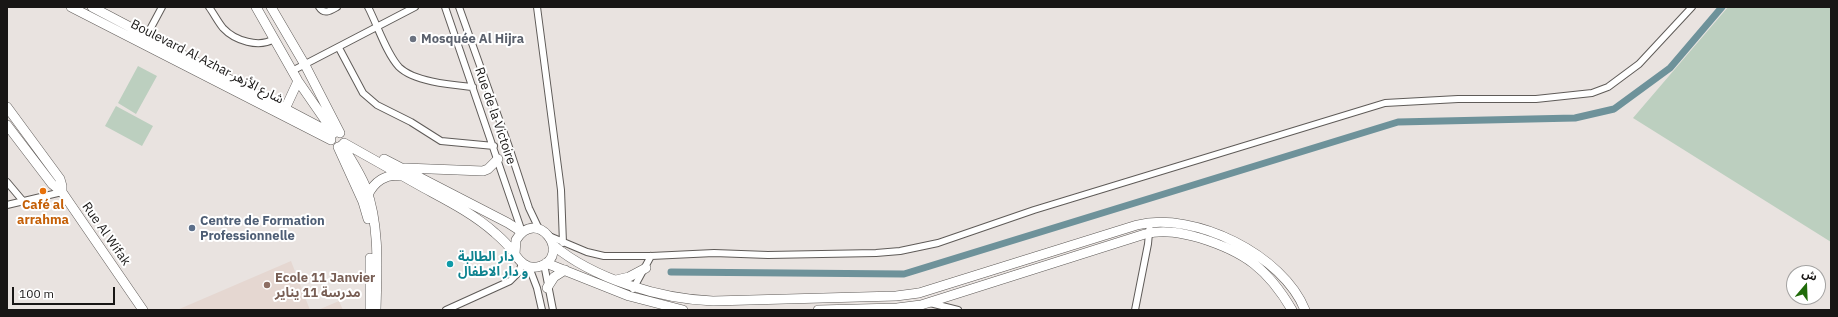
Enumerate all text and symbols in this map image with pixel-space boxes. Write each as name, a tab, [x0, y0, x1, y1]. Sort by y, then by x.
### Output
street label: Boulevard Al Azhar شارع الأزهر	[128, 17, 286, 107]
place label: Mosquée Al Hijra	[421, 31, 524, 47]
marker: Mosquée Al Hijra	[408, 34, 418, 44]
street label: Rue de la Victoire	[471, 65, 519, 167]
marker: Café al arrahma	[38, 186, 48, 196]
place label: Café al arrahma	[17, 197, 69, 228]
street label: Rue Al Wifak	[78, 199, 134, 269]
place label: Centre de Formation Professionnelle	[200, 213, 325, 244]
marker: Centre de Formation Professionnelle	[187, 223, 197, 233]
place label: دار الطالبة و دار الاطفال	[458, 249, 528, 280]
marker: دار الطالبة و دار الاطفال	[445, 259, 455, 269]
north arrow	[1786, 265, 1826, 305]
text: ش	[1800, 266, 1819, 284]
place label: Ecole 11 Janvier مدرسة 11 يناير	[275, 270, 375, 301]
scale bar	[14, 279, 117, 305]
marker: Ecole 11 Janvier مدرسة 11 يناير	[262, 280, 272, 290]
text: 100 m	[19, 286, 54, 301]

